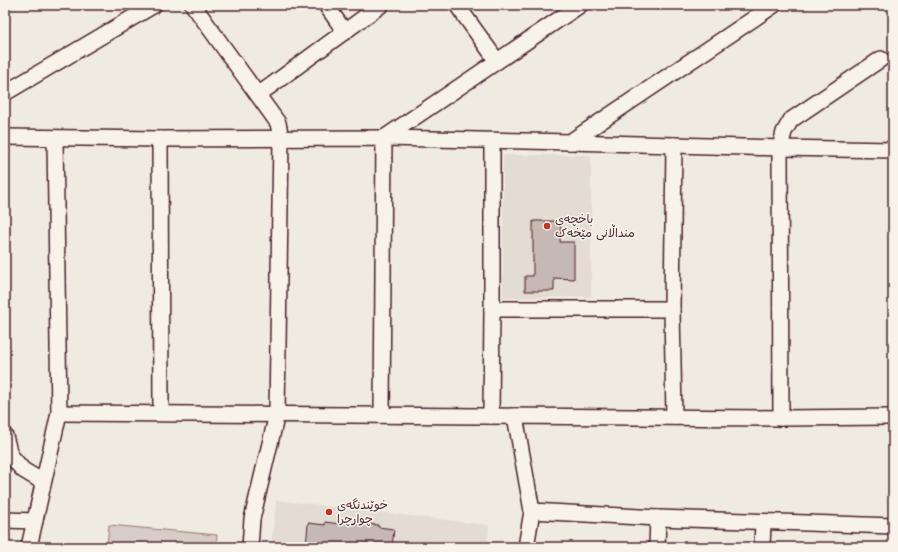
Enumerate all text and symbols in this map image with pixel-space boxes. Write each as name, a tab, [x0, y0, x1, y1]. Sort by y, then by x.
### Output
place label: باخچەی منداڵانی مێخەک	[555, 211, 635, 241]
marker: باخچەی منداڵانی مێخەک	[542, 221, 552, 231]
place label: خوێندنگەی چوارچرا	[337, 497, 388, 527]
marker: خوێندنگەی چوارچرا	[324, 507, 334, 517]

